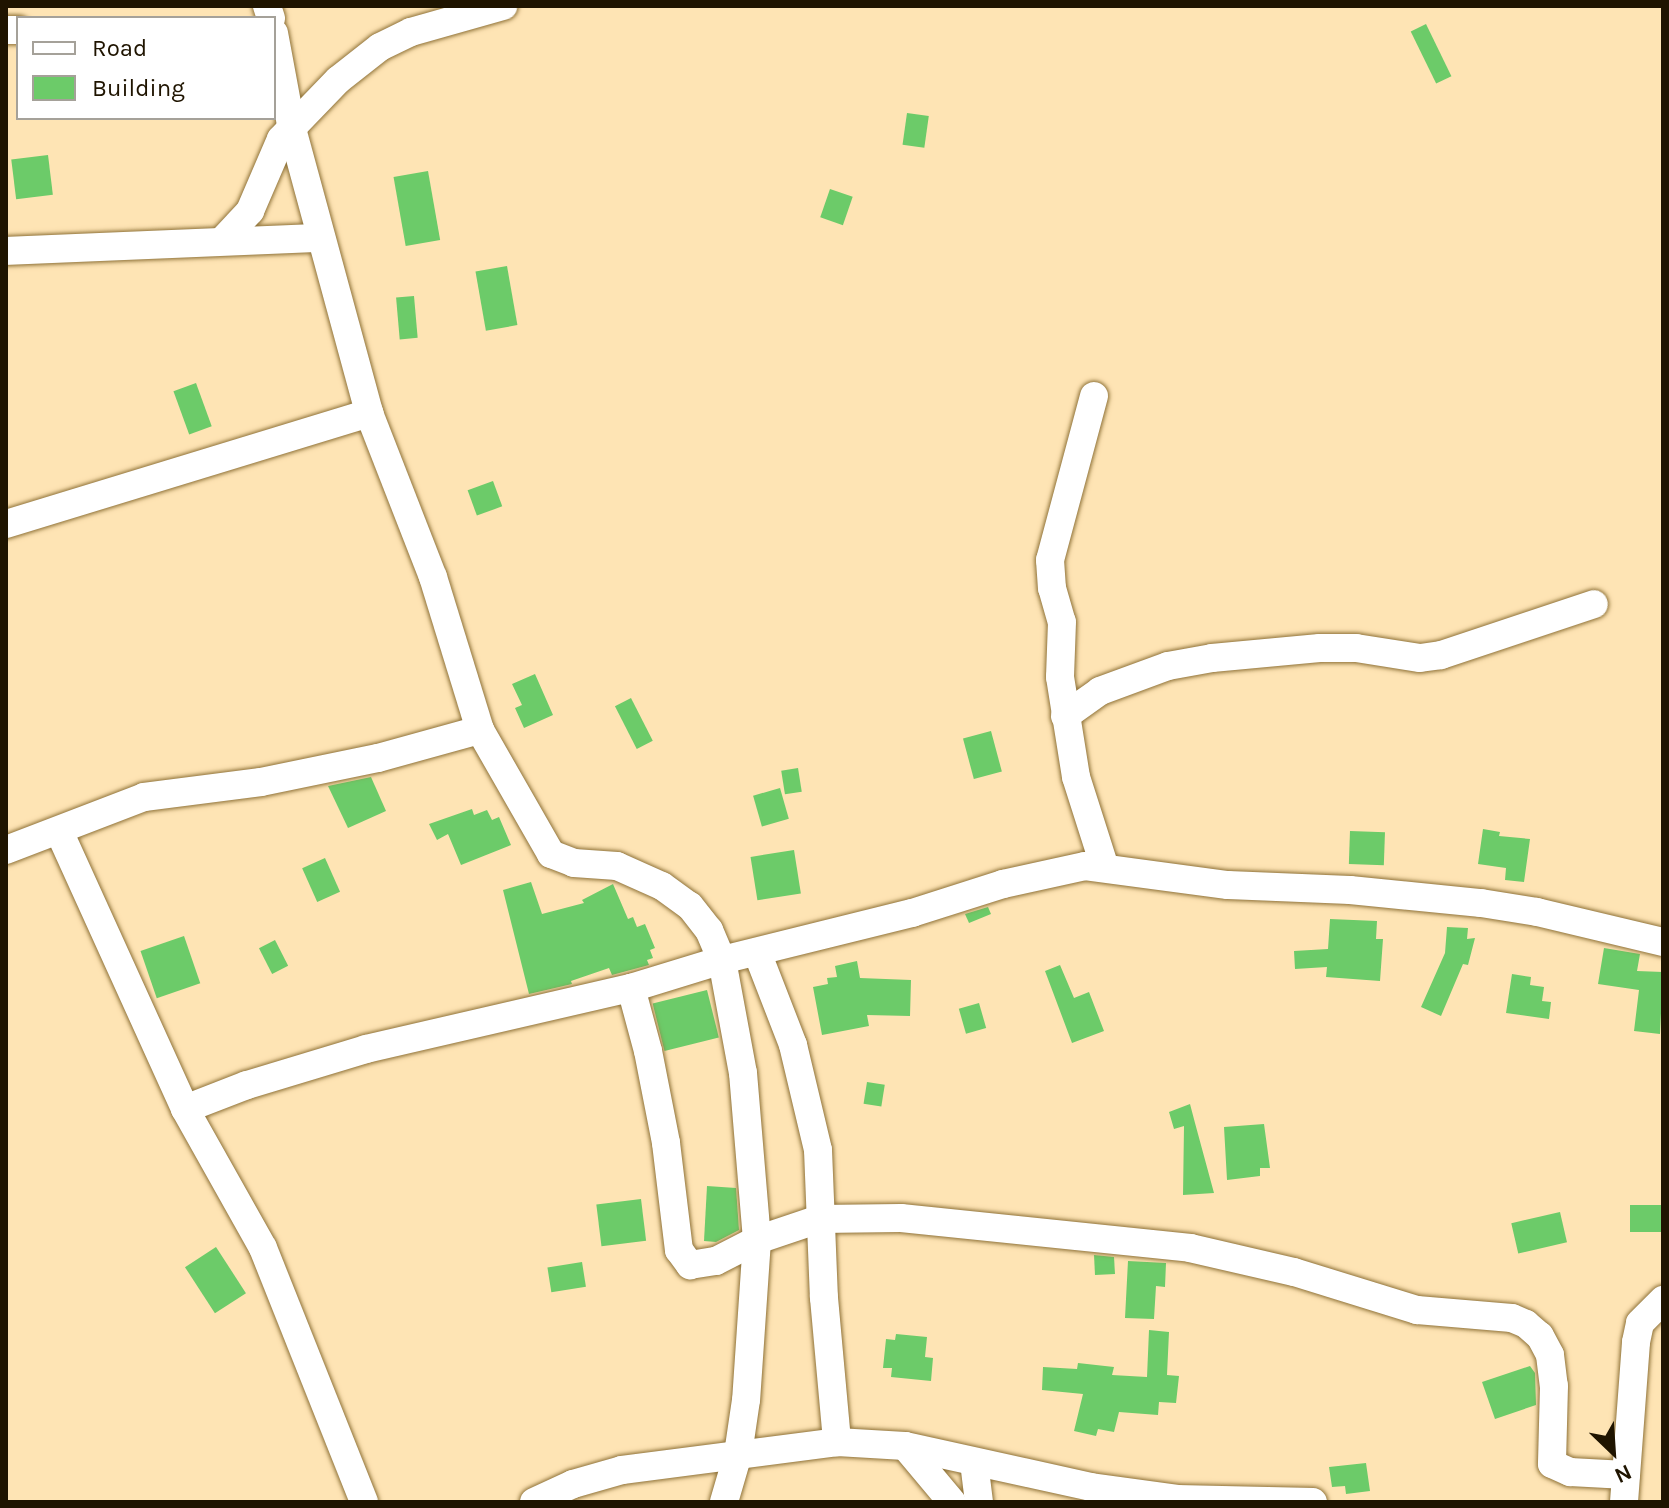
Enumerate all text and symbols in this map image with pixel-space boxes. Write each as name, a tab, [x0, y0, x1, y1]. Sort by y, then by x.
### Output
legend	[16, 16, 276, 120]
text: Road	[92, 34, 147, 62]
text: Building	[92, 74, 185, 102]
north arrow	[1573, 1412, 1653, 1492]
text: N	[1610, 1459, 1636, 1489]

